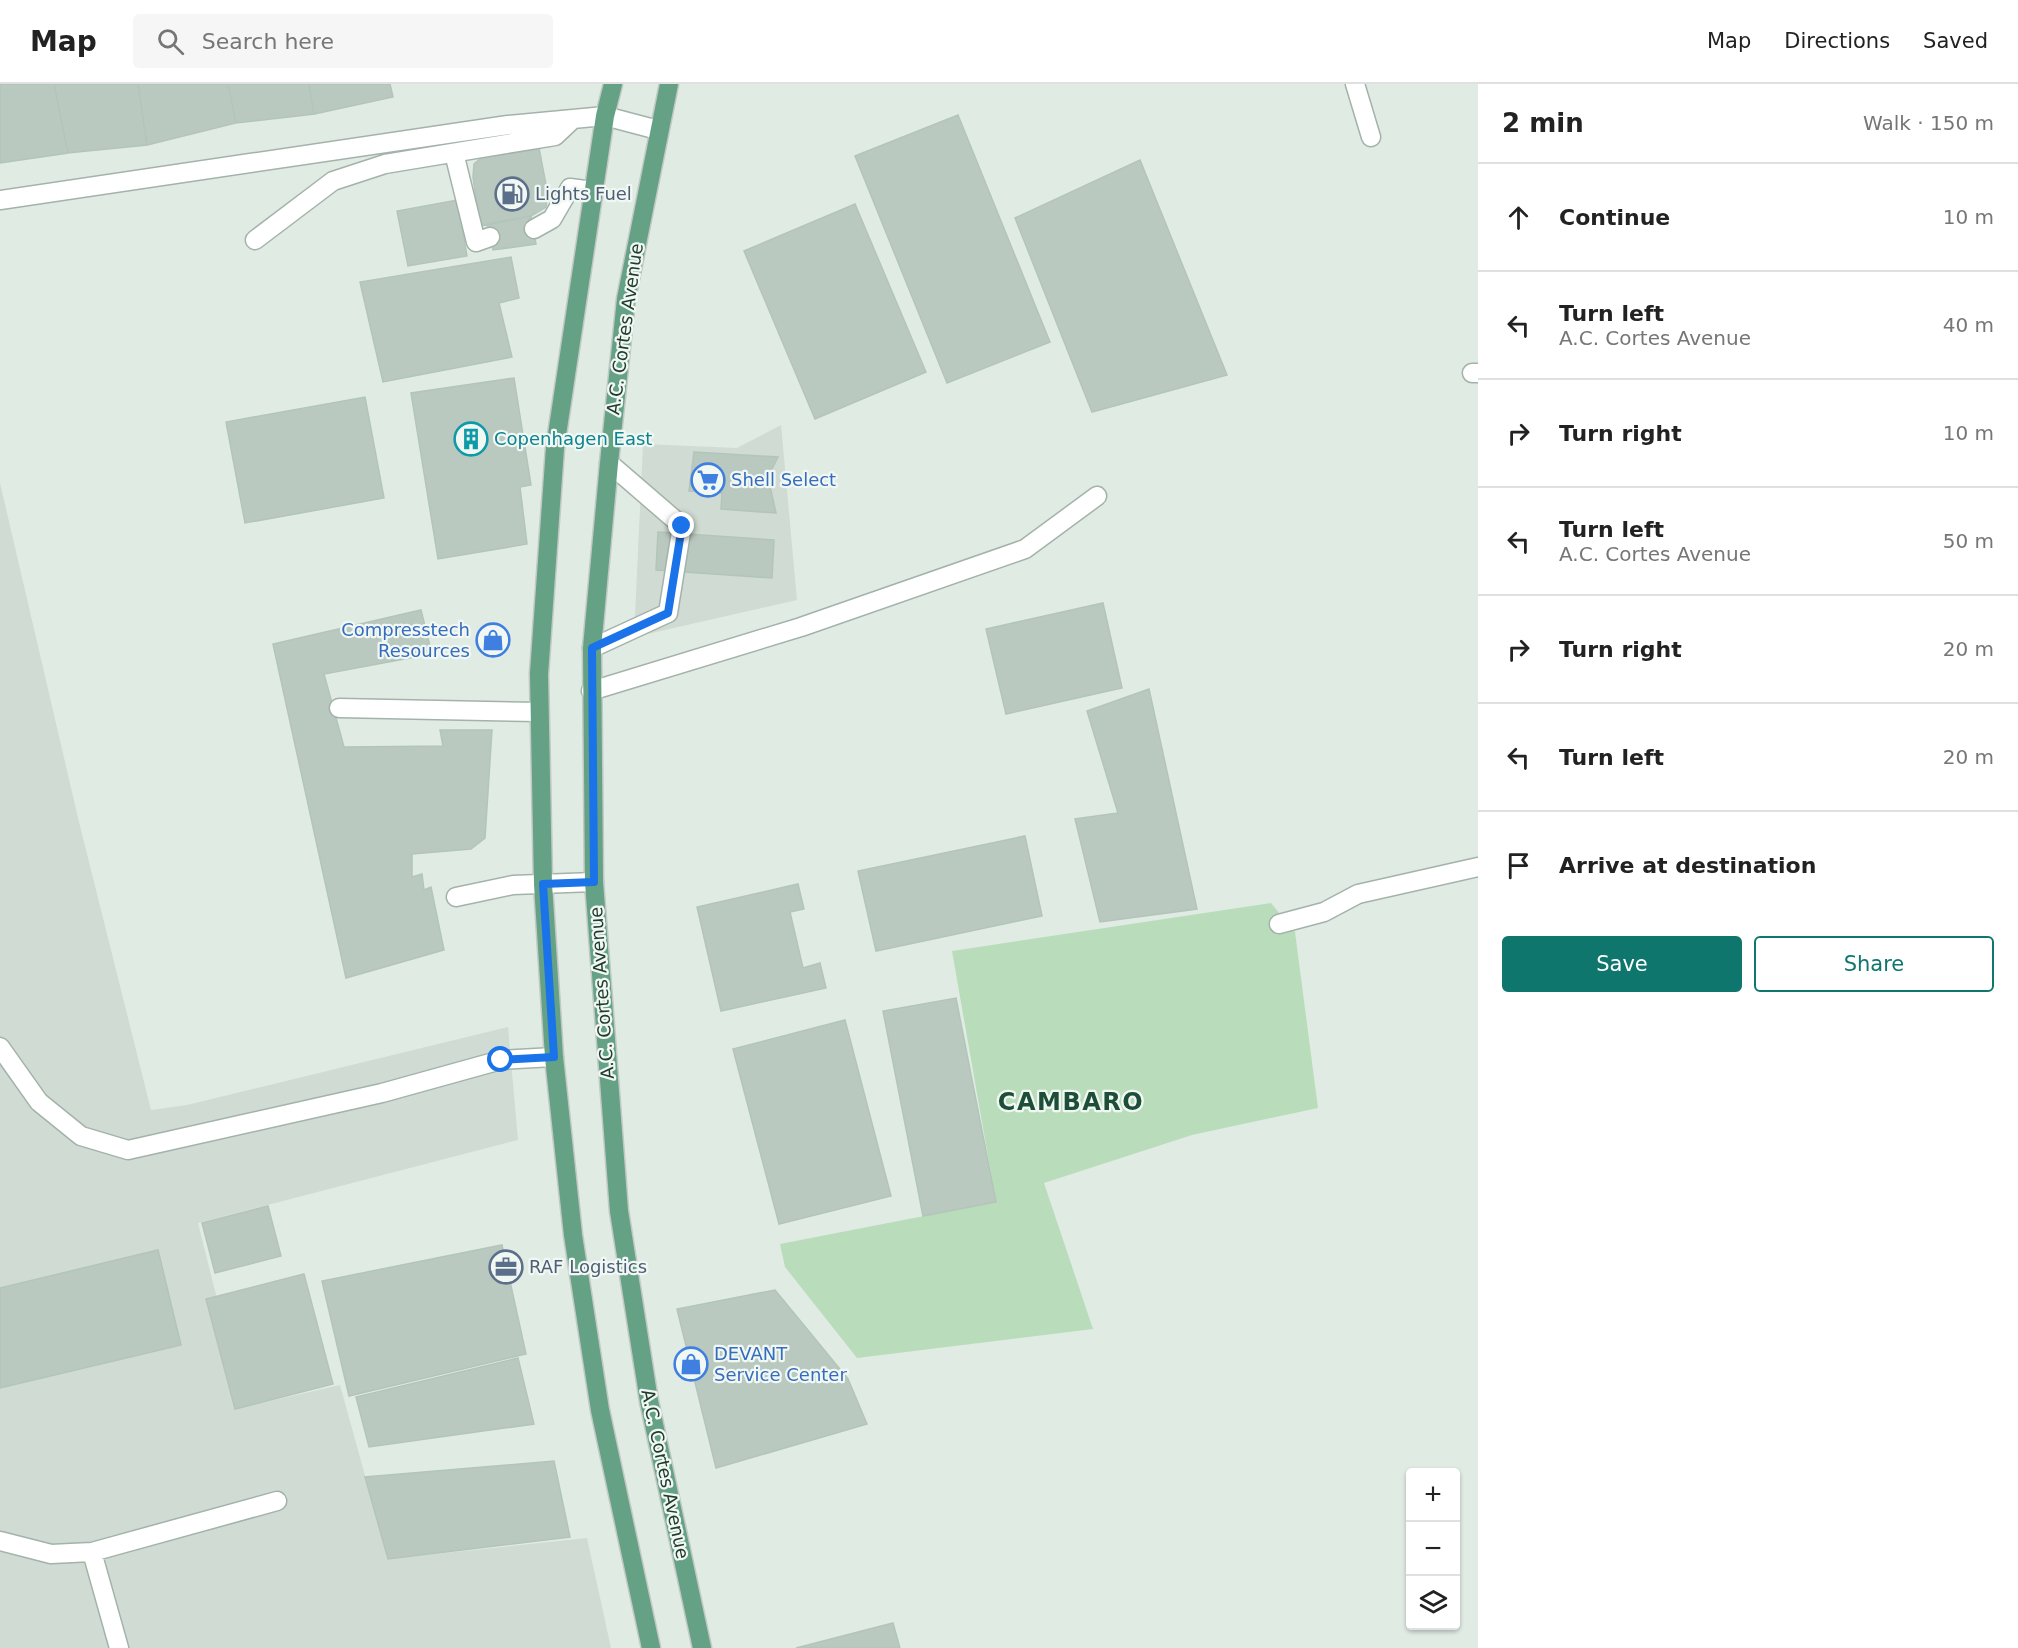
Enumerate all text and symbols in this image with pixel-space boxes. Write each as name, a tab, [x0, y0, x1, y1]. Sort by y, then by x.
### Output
search box	[133, 14, 553, 68]
text: Map	[30, 25, 97, 58]
icon: search	[154, 25, 187, 58]
text: Search here	[202, 29, 334, 54]
text: Map	[1707, 29, 1751, 53]
text: Directions	[1784, 29, 1890, 53]
text: Saved	[1923, 29, 1988, 53]
text: 2 min	[1502, 108, 1584, 138]
text: Walk · 150 m	[1863, 111, 1994, 135]
fuel station icon: Lights Fuel	[494, 176, 530, 212]
place label: Lights Fuel	[535, 183, 632, 204]
icon: ahead	[1502, 201, 1535, 234]
text: Continue	[1559, 205, 1670, 230]
text: 10 m	[1943, 205, 1994, 229]
street label: A.C. Cortes Avenue	[602, 242, 647, 416]
text: Turn left	[1559, 301, 1664, 326]
icon: left	[1502, 309, 1535, 342]
text: 40 m	[1943, 313, 1994, 337]
text: A.C. Cortes Avenue	[1559, 326, 1751, 350]
icon: right	[1502, 417, 1535, 450]
building icon: Copenhagen East	[453, 421, 489, 457]
text: Turn right	[1559, 421, 1682, 446]
text: 10 m	[1943, 421, 1994, 445]
place label: Copenhagen East	[494, 428, 652, 449]
supermarket icon: Shell Select	[690, 462, 726, 498]
place label: Shell Select	[731, 469, 836, 490]
route end	[668, 512, 694, 538]
text: Turn left	[1559, 517, 1664, 542]
icon: left	[1502, 525, 1535, 558]
text: 50 m	[1943, 529, 1994, 553]
text: A.C. Cortes Avenue	[1559, 542, 1751, 566]
place label: Compresstech Resources	[341, 619, 470, 661]
shop icon: Compresstech Resources	[475, 622, 511, 658]
icon: right	[1502, 633, 1535, 666]
text: Turn right	[1559, 637, 1682, 662]
text: 20 m	[1943, 637, 1994, 661]
icon: left	[1502, 741, 1535, 774]
text: Turn left	[1559, 745, 1664, 770]
text: 20 m	[1943, 745, 1994, 769]
icon: arrive	[1502, 849, 1535, 882]
text: Arrive at destination	[1559, 853, 1816, 878]
street label: A.C. Cortes Avenue	[585, 906, 618, 1080]
button: Save	[1502, 936, 1742, 992]
button: Share	[1754, 936, 1994, 992]
route start	[487, 1046, 513, 1072]
district label: CAMBARO	[998, 1088, 1144, 1116]
office icon: RAF Logistics	[488, 1249, 524, 1285]
place label: RAF Logistics	[529, 1256, 647, 1277]
place label: DEVANT Service Center	[714, 1343, 847, 1385]
shop icon: DEVANT Service Center	[673, 1346, 709, 1382]
street label: A.C. Cortes Avenue	[637, 1387, 694, 1561]
map controls	[1406, 1468, 1460, 1630]
button: +	[1406, 1468, 1460, 1522]
button: −	[1406, 1522, 1460, 1576]
button: layers	[1406, 1576, 1460, 1630]

